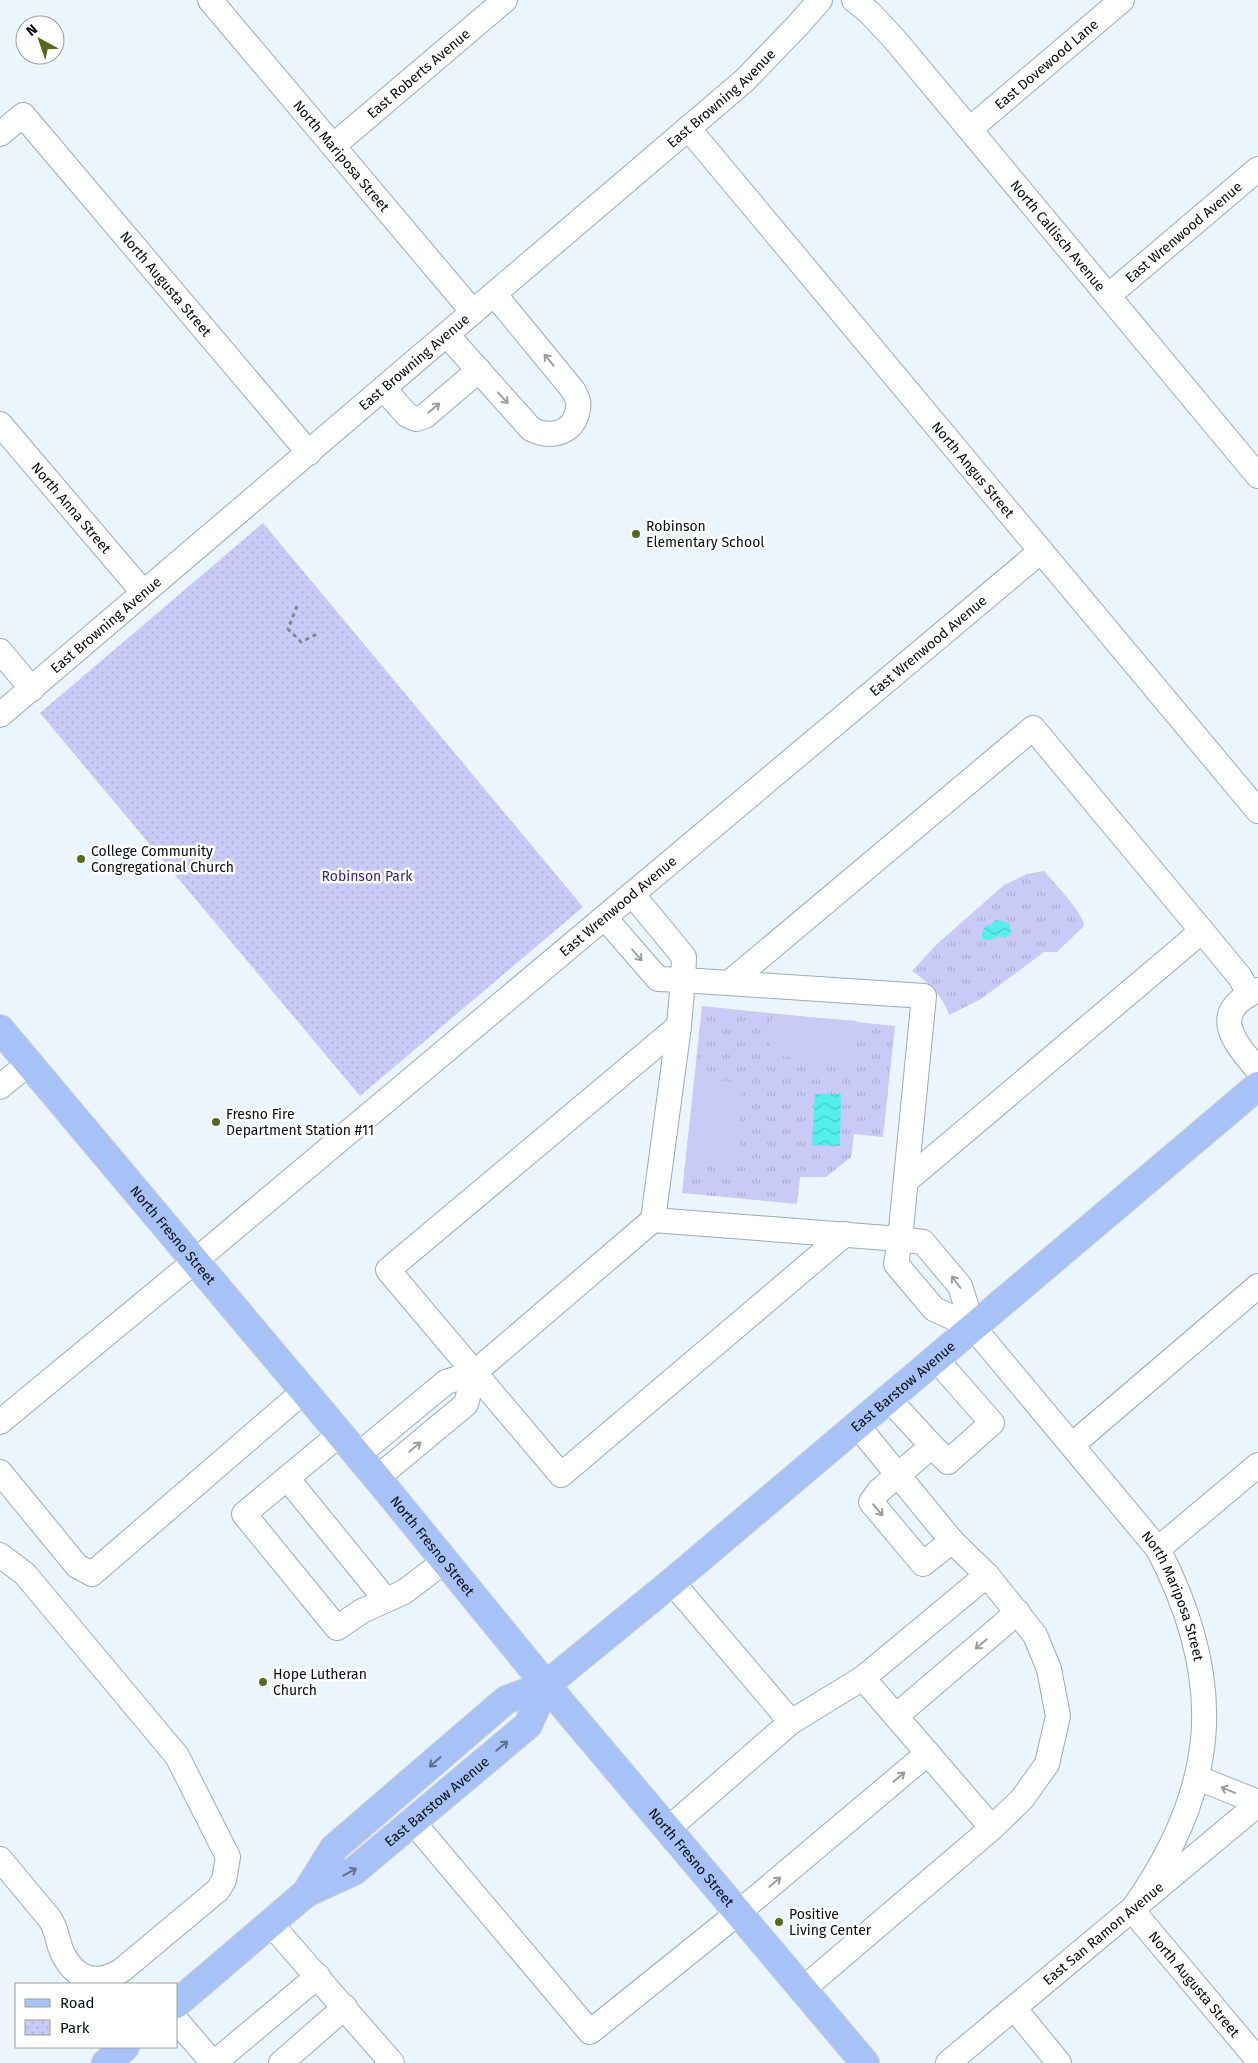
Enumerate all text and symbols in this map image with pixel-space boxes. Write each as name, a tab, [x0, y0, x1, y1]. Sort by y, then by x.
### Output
north arrow	[15, 15, 65, 65]
street label: East Dovewood Lane	[991, 16, 1102, 113]
text: N	[23, 21, 41, 40]
street label: East Roberts Avenue	[364, 25, 474, 122]
street label: East Browning Avenue	[664, 46, 779, 152]
street label: North Mariposa Street	[289, 97, 393, 216]
street label: North Callisch Avenue	[1006, 177, 1109, 295]
street label: East Wrenwood Avenue	[1122, 178, 1246, 287]
street label: North Augusta Street	[116, 228, 215, 341]
street label: East Browning Avenue	[356, 311, 473, 414]
one-way arrow	[543, 354, 554, 367]
one-way arrow	[497, 391, 509, 404]
one-way arrow	[428, 402, 441, 413]
street label: North Angus Street	[928, 418, 1018, 522]
street label: North Anna Street	[27, 459, 115, 558]
place label: Robinson Elementary School	[646, 518, 764, 551]
marker: Robinson Elementary School	[630, 528, 642, 540]
street label: East Browning Avenue	[47, 573, 165, 677]
street label: East Wrenwood Avenue	[867, 592, 990, 700]
place label: College Community Congregational Church	[91, 843, 234, 876]
marker: College Community Congregational Church	[75, 853, 87, 865]
street label: East Wrenwood Avenue	[556, 853, 680, 960]
park label: Robinson Park	[321, 868, 413, 885]
one-way arrow	[631, 948, 643, 961]
place label: Fresno Fire Department Station #11	[226, 1106, 374, 1139]
marker: Fresno Fire Department Station #11	[210, 1116, 222, 1128]
street label: North Fresno Street	[126, 1182, 220, 1289]
one-way arrow	[951, 1275, 961, 1289]
street label: East Barstow Avenue	[848, 1338, 959, 1436]
one-way arrow	[408, 1441, 421, 1452]
street label: North Fresno Street	[386, 1493, 478, 1600]
one-way arrow	[872, 1503, 883, 1516]
street label: North Mariposa Street	[1138, 1528, 1207, 1663]
one-way arrow	[975, 1638, 988, 1649]
place label: Hope Lutheran Church	[273, 1666, 367, 1699]
marker: Hope Lutheran Church	[257, 1676, 269, 1688]
one-way arrow	[495, 1741, 508, 1752]
street label: East Barstow Avenue	[381, 1753, 493, 1851]
one-way arrow	[429, 1756, 442, 1767]
one-way arrow	[893, 1771, 906, 1782]
one-way arrow	[1221, 1785, 1236, 1794]
street label: North Fresno Street	[645, 1805, 738, 1911]
one-way arrow	[342, 1867, 357, 1876]
one-way arrow	[768, 1876, 781, 1887]
street label: East San Ramon Avenue	[1040, 1879, 1167, 1989]
place label: Positive Living Center	[789, 1906, 872, 1939]
marker: Positive Living Center	[773, 1916, 785, 1928]
street label: North Augusta Street	[1145, 1928, 1244, 2041]
legend	[15, 1983, 178, 2048]
text: Road	[60, 1994, 95, 2012]
text: Park	[60, 2019, 90, 2037]

